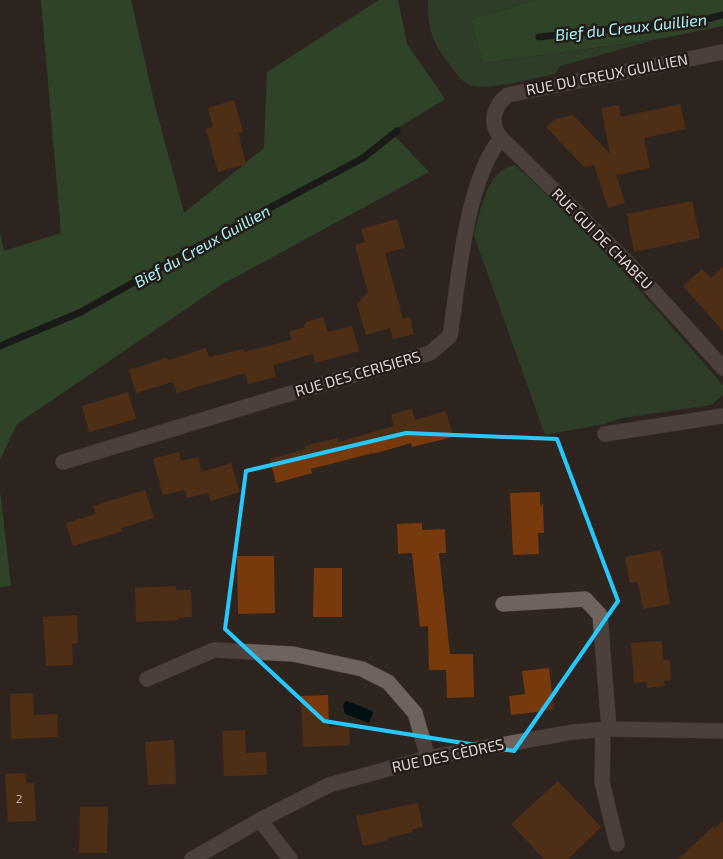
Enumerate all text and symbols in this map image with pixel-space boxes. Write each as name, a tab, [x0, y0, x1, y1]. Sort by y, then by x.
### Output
water label: Bief du Creux Guillien	[554, 9, 708, 44]
street label: RUE DU CREUX GUILLIEN	[524, 49, 689, 99]
street label: RUE GUI DE CHABEU	[549, 184, 657, 292]
water label: Bief du Creux Guillien	[130, 200, 273, 291]
street label: RUE DES CERISIERS	[293, 347, 423, 400]
street label: RUE DES CÈDRES	[390, 734, 505, 776]
house number: 2	[16, 791, 23, 805]

